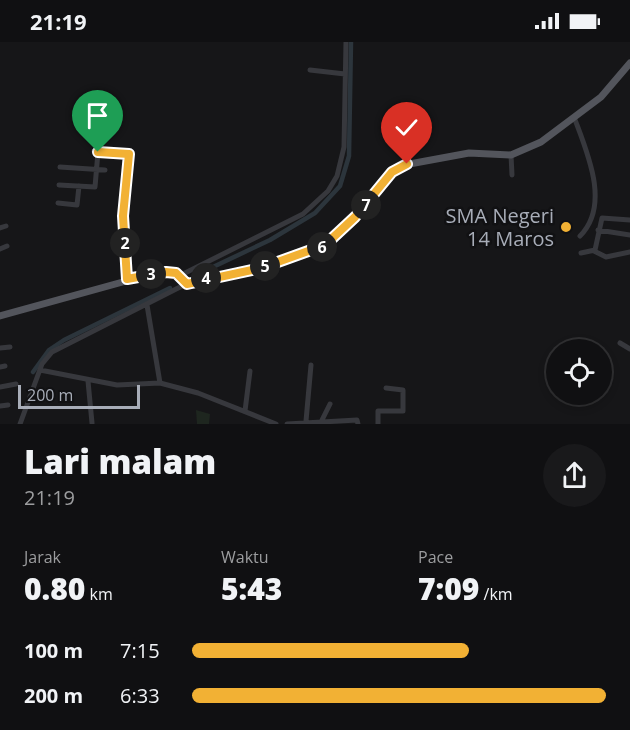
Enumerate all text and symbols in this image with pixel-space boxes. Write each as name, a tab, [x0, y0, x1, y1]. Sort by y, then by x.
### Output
text: 21:19	[30, 6, 87, 36]
pin	[72, 90, 123, 152]
icon: arrive	[81, 99, 114, 132]
pin	[381, 102, 432, 164]
icon: check	[390, 111, 423, 144]
pin: 7	[351, 190, 381, 220]
text: 7	[361, 194, 371, 216]
place label: SMA Negeri 14 Maros	[446, 202, 554, 252]
marker: SMA Negeri 14 Maros	[559, 220, 573, 234]
pin: 2	[110, 228, 140, 258]
text: 2	[120, 232, 130, 254]
pin: 6	[307, 232, 337, 262]
text: 6	[317, 236, 327, 258]
pin: 5	[250, 251, 280, 281]
text: 5	[260, 255, 270, 277]
pin: 3	[136, 259, 166, 289]
text: 3	[146, 263, 156, 285]
pin: 4	[191, 263, 221, 293]
text: 4	[201, 267, 211, 289]
map controls	[546, 339, 612, 405]
button: locate	[546, 339, 612, 405]
scale bar	[18, 382, 140, 410]
text: 200 m	[27, 384, 73, 406]
text: Lari malam	[24, 439, 216, 484]
button: share	[543, 444, 606, 507]
text: 21:19	[24, 484, 75, 511]
text: Jarak	[24, 546, 61, 568]
text: Waktu	[221, 546, 269, 568]
text: Pace	[418, 546, 453, 568]
text: 0.80	[24, 568, 85, 609]
text: 5:43	[221, 568, 282, 609]
text: 7:09	[418, 568, 479, 609]
text: km	[85, 583, 113, 605]
text: /km	[479, 583, 513, 605]
text: 100 m	[24, 637, 83, 664]
text: 7:15	[120, 637, 160, 664]
text: 200 m	[24, 682, 83, 709]
text: 6:33	[120, 682, 160, 709]

